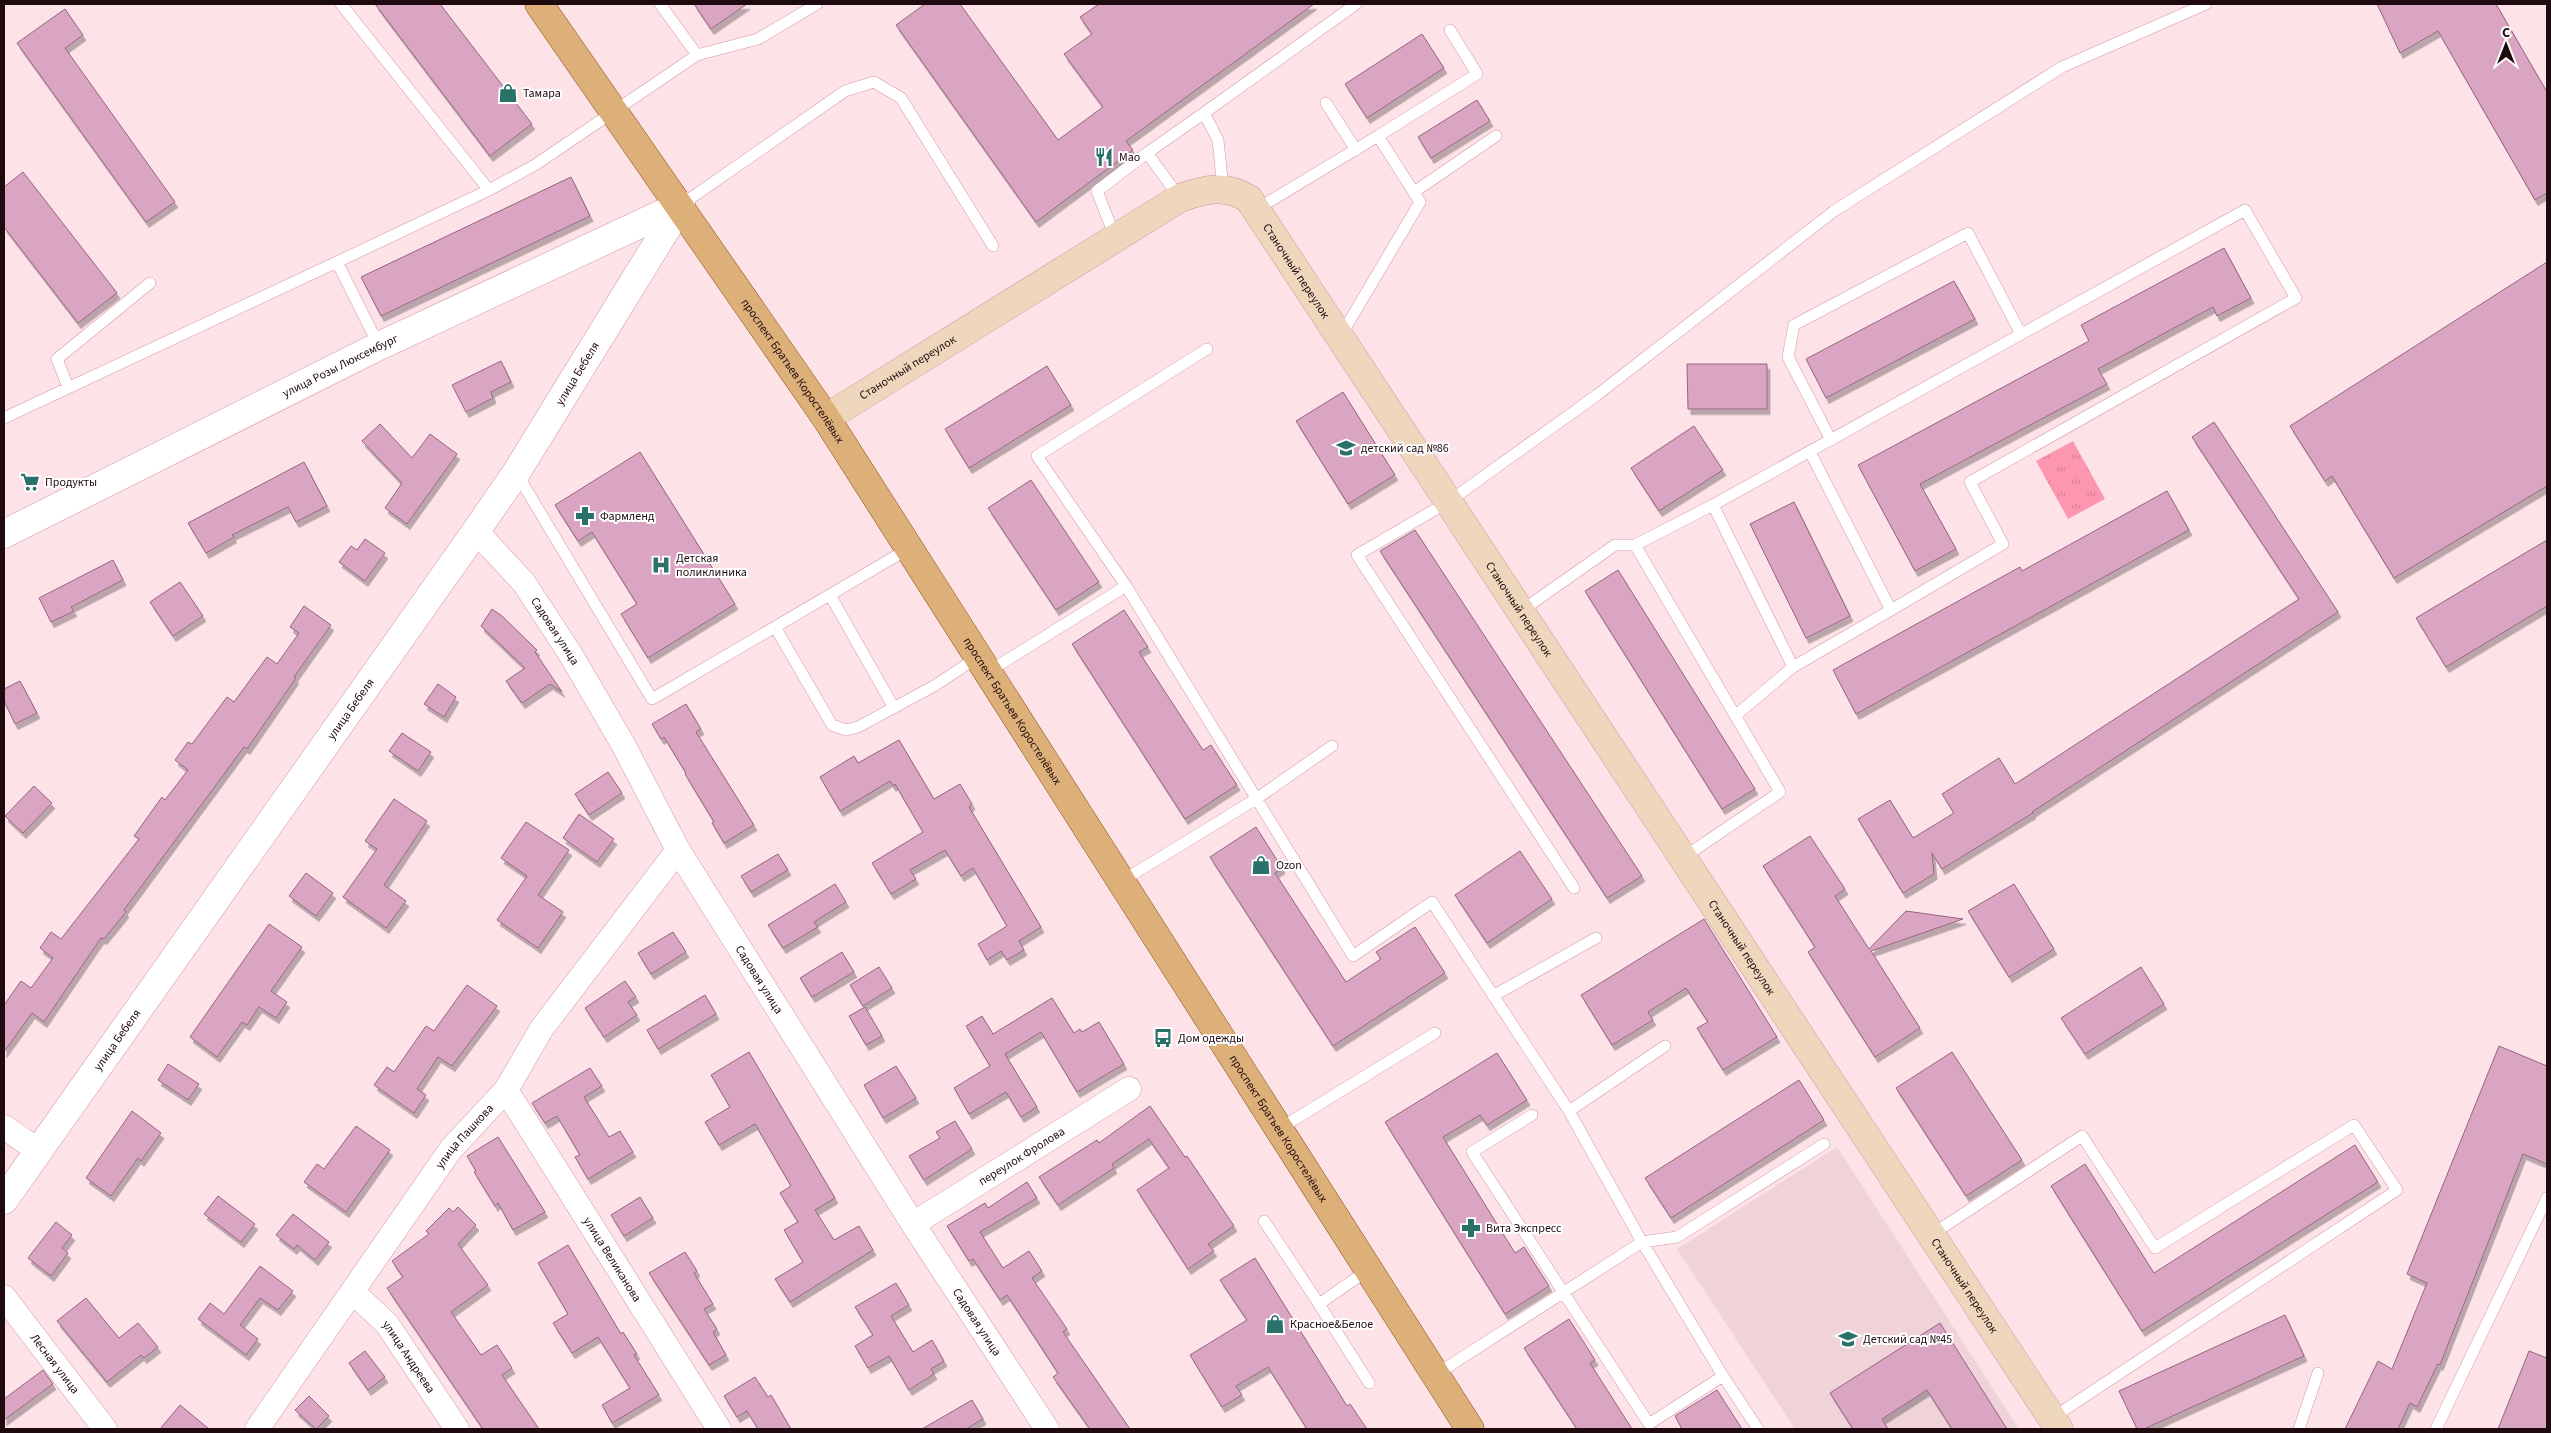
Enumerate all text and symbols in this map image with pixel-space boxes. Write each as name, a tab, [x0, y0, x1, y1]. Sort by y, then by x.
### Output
north arrow	[2481, 20, 2531, 70]
text: С	[2502, 23, 2510, 43]
shop icon: Тамара	[497, 82, 519, 104]
place label: Тамара	[523, 85, 561, 102]
restaurant icon: Мао	[1093, 146, 1115, 168]
place label: Мао	[1119, 149, 1140, 166]
street label: Станочный переулок	[1258, 220, 1334, 322]
street label: проспект Братьев Коростелёвых	[737, 295, 848, 447]
street label: улица Розы Люксембург	[280, 330, 401, 402]
street label: Станочный переулок	[856, 331, 959, 404]
street label: улица Бебеля	[552, 339, 604, 409]
school or university icon: детский сад №86	[1335, 437, 1357, 459]
place label: детский сад №86	[1361, 440, 1449, 457]
supermarket icon: Продукты	[19, 471, 41, 493]
place label: Продукты	[45, 474, 97, 491]
pharmacy icon: Фармленд	[574, 505, 596, 527]
place label: Фармленд	[600, 508, 655, 525]
place label: Детская поликлиника	[676, 550, 747, 581]
hospital icon: Детская поликлиника	[650, 554, 672, 576]
street label: Станочный переулок	[1481, 558, 1556, 661]
street label: Садовая улица	[526, 594, 583, 668]
street label: проспект Братьев Коростелёвых	[959, 634, 1066, 789]
street label: улица Бебеля	[323, 675, 379, 743]
shop icon: Ozon	[1250, 854, 1272, 876]
place label: Ozon	[1276, 857, 1302, 874]
street label: Станочный переулок	[1704, 897, 1779, 999]
street label: Садовая улица	[731, 942, 787, 1017]
street label: улица Бебеля	[90, 1006, 145, 1074]
bus stop icon: Дом одежды	[1152, 1027, 1174, 1049]
place label: Дом одежды	[1178, 1030, 1244, 1047]
street label: проспект Братьев Коростелёвых	[1225, 1052, 1332, 1206]
street label: улица Пашкова	[432, 1100, 498, 1172]
street label: переулок Фролова	[975, 1123, 1068, 1190]
street label: улица Великанова	[579, 1214, 645, 1305]
pharmacy icon: Вита Экспресс	[1460, 1217, 1482, 1239]
place label: Вита Экспресс	[1486, 1220, 1562, 1237]
street label: Станочный переулок	[1927, 1235, 2002, 1337]
street label: Садовая улица	[948, 1285, 1005, 1360]
shop icon: Красное&Белое	[1264, 1313, 1286, 1335]
street label: улица Андреева	[379, 1316, 439, 1397]
place label: Красное&Белое	[1290, 1316, 1373, 1333]
school or university icon: Детский сад №45	[1837, 1328, 1859, 1350]
street label: Лесная улица	[26, 1330, 83, 1398]
place label: Детский сад №45	[1863, 1331, 1952, 1348]

